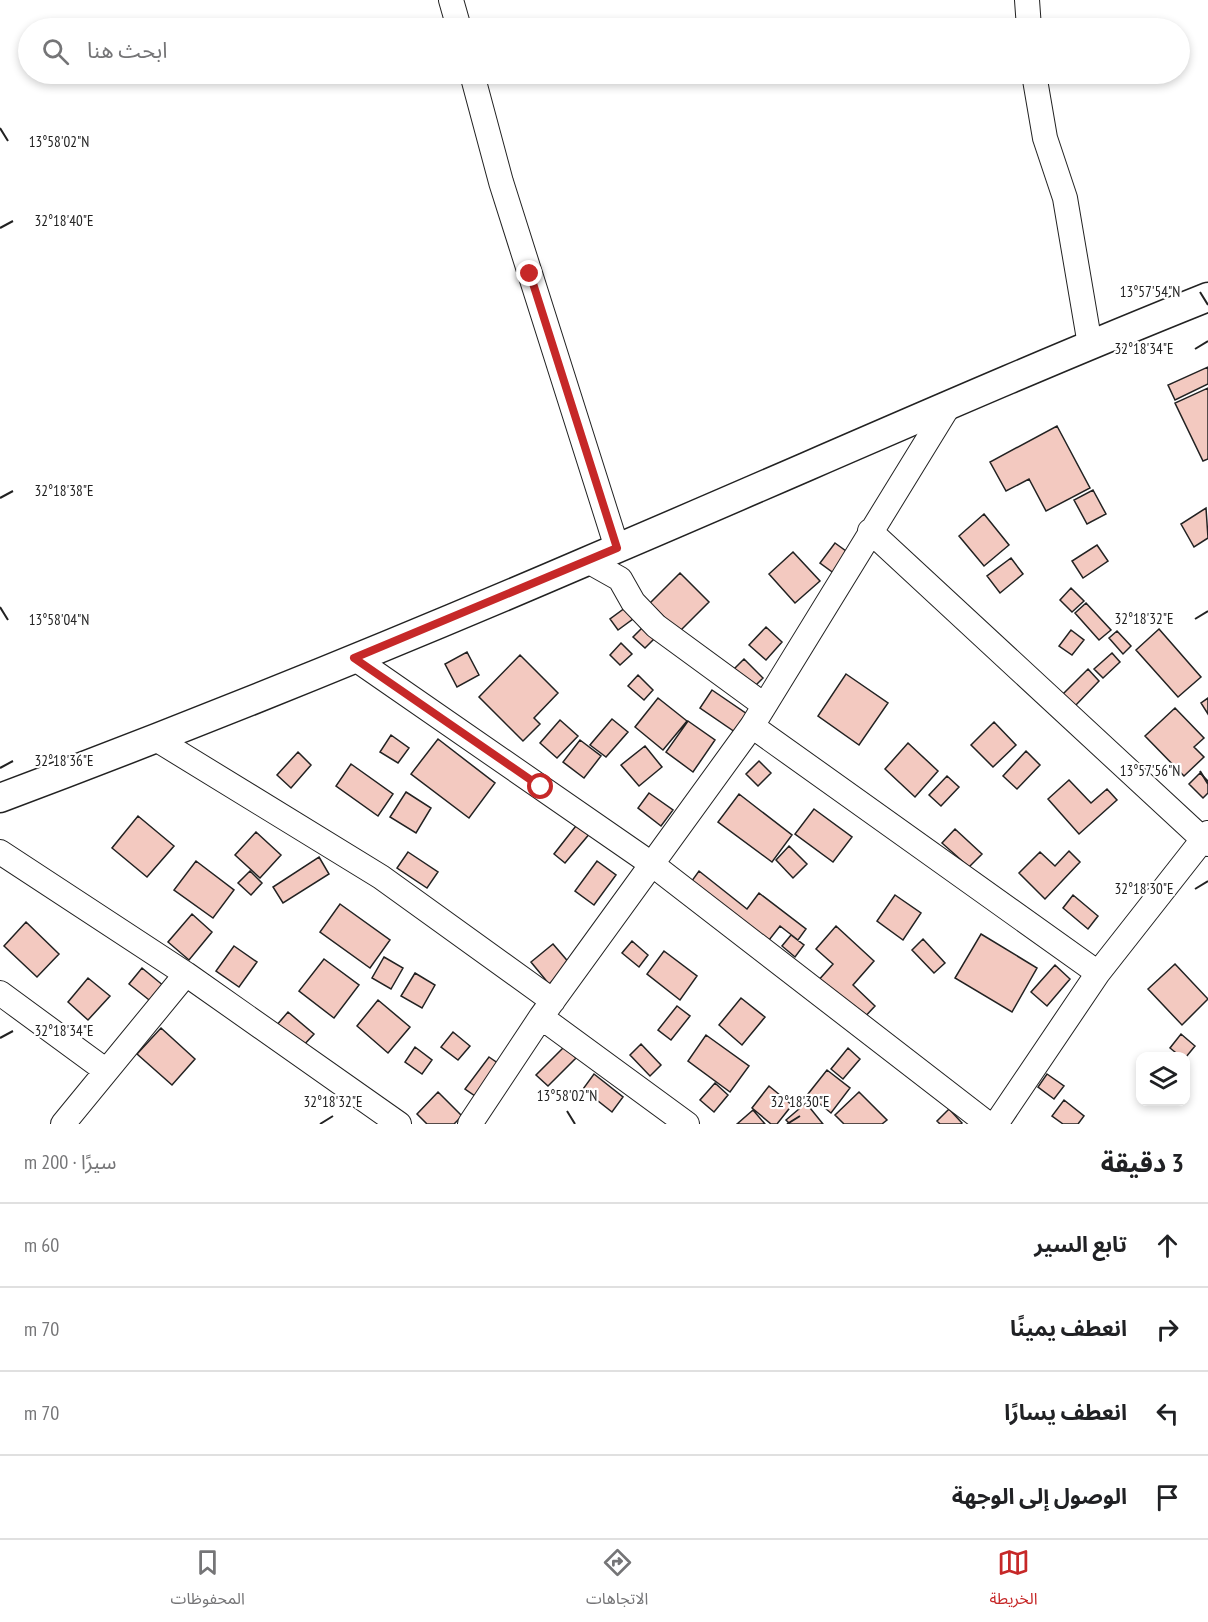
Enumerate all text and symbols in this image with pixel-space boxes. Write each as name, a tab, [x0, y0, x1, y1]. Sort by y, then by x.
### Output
search box	[18, 18, 1190, 84]
icon: search	[39, 35, 72, 68]
text: ابحث هنا	[87, 36, 167, 64]
text: 13°58'02"N	[29, 132, 89, 151]
text: 32°18'40"E	[34, 211, 94, 230]
route end	[516, 260, 542, 286]
text: 13°57'54"N	[1120, 282, 1180, 301]
text: 32°18'34"E	[1114, 339, 1174, 358]
text: 32°18'38"E	[34, 481, 94, 500]
text: 32°18'32"E	[1114, 609, 1174, 628]
text: 13°58'04"N	[29, 610, 89, 629]
text: 32°18'36"E	[34, 751, 94, 770]
text: 13°57'56"N	[1120, 761, 1180, 780]
route start	[527, 773, 553, 799]
text: 32°18'30"E	[1114, 879, 1174, 898]
text: 32°18'34"E	[34, 1021, 94, 1040]
map controls	[1136, 1052, 1190, 1106]
button: layers	[1136, 1052, 1190, 1106]
text: 13°58'02"N	[537, 1086, 597, 1105]
text: 32°18'32"E	[303, 1092, 363, 1111]
text: 32°18'30"E	[770, 1092, 830, 1111]
text: 3 دقيقة	[1101, 1146, 1184, 1179]
text: سيرًا · 200 m	[24, 1149, 116, 1175]
icon: ahead	[1151, 1229, 1184, 1262]
text: تابع السير	[1034, 1230, 1127, 1258]
text: 60 m	[24, 1232, 59, 1258]
icon: right	[1151, 1313, 1184, 1346]
text: انعطف يمينًا	[1010, 1314, 1127, 1342]
text: 70 m	[24, 1316, 59, 1342]
icon: left	[1151, 1397, 1184, 1430]
text: انعطف يسارًا	[1004, 1398, 1127, 1426]
text: 70 m	[24, 1400, 59, 1426]
icon: arrive	[1151, 1481, 1184, 1514]
text: الوصول إلى الوجهة	[952, 1482, 1127, 1510]
tab: المحفوظات	[171, 1546, 245, 1616]
tab: الاتجاهات	[586, 1546, 648, 1616]
tab: الخريطة	[990, 1546, 1037, 1616]

